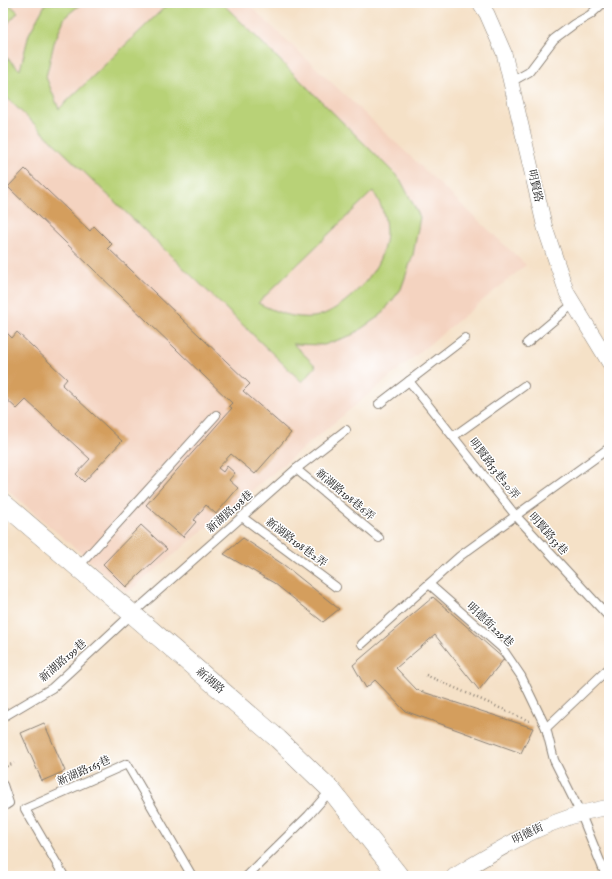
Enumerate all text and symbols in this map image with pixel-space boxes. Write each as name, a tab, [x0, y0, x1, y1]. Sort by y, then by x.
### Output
street label: 明賢路	[524, 168, 546, 204]
street label: 明賢路53巷20弄	[466, 436, 522, 502]
street label: 新湖路198巷6弄	[313, 466, 377, 524]
street label: 新湖路198巷	[204, 488, 256, 536]
street label: 明賢路53巷	[525, 510, 571, 558]
street label: 新湖路198巷2弄	[262, 515, 330, 571]
street label: 明德街229巷	[464, 600, 516, 650]
street label: 新湖路199巷	[37, 637, 89, 685]
street label: 新湖路	[193, 665, 227, 697]
street label: 新湖路165巷	[55, 753, 113, 789]
street label: 明德街	[510, 820, 546, 848]

